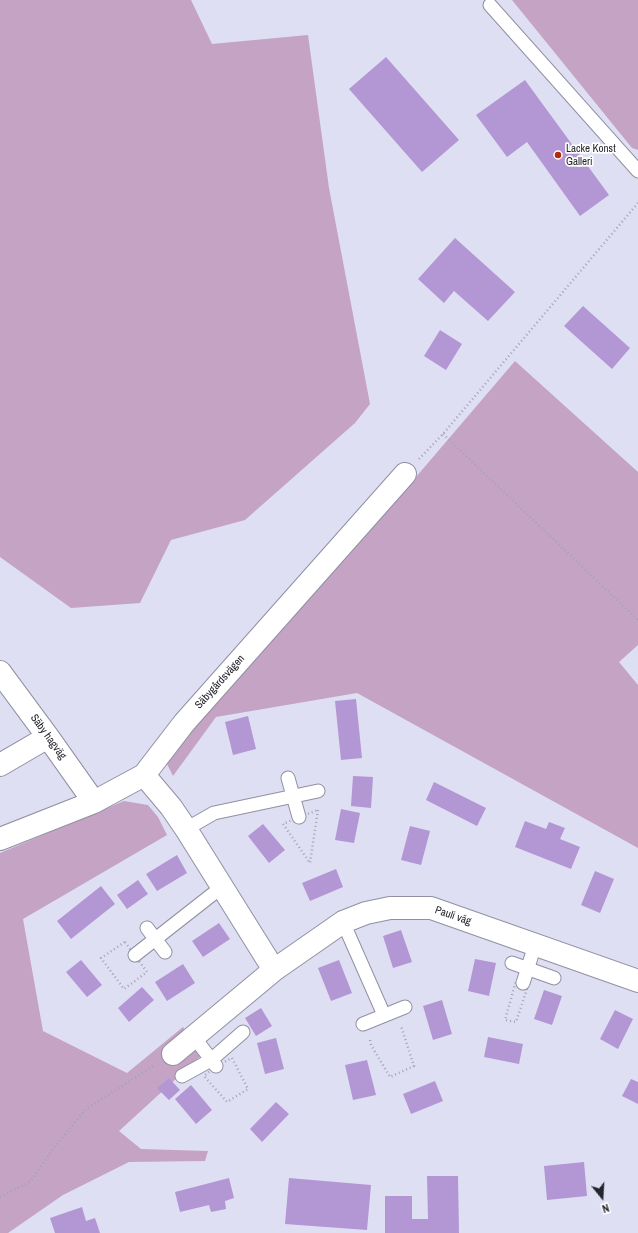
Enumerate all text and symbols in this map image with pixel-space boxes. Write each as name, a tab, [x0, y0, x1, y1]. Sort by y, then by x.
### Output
place label: Lacke Konst Galleri	[566, 142, 616, 168]
marker: Lacke Konst Galleri	[553, 150, 563, 160]
street label: Säbygårdsvägen	[192, 652, 248, 712]
street label: Säby hagväg	[27, 712, 69, 762]
street label: Pauli väg	[433, 904, 473, 928]
north arrow	[582, 1177, 622, 1217]
text: N	[600, 1201, 611, 1216]

